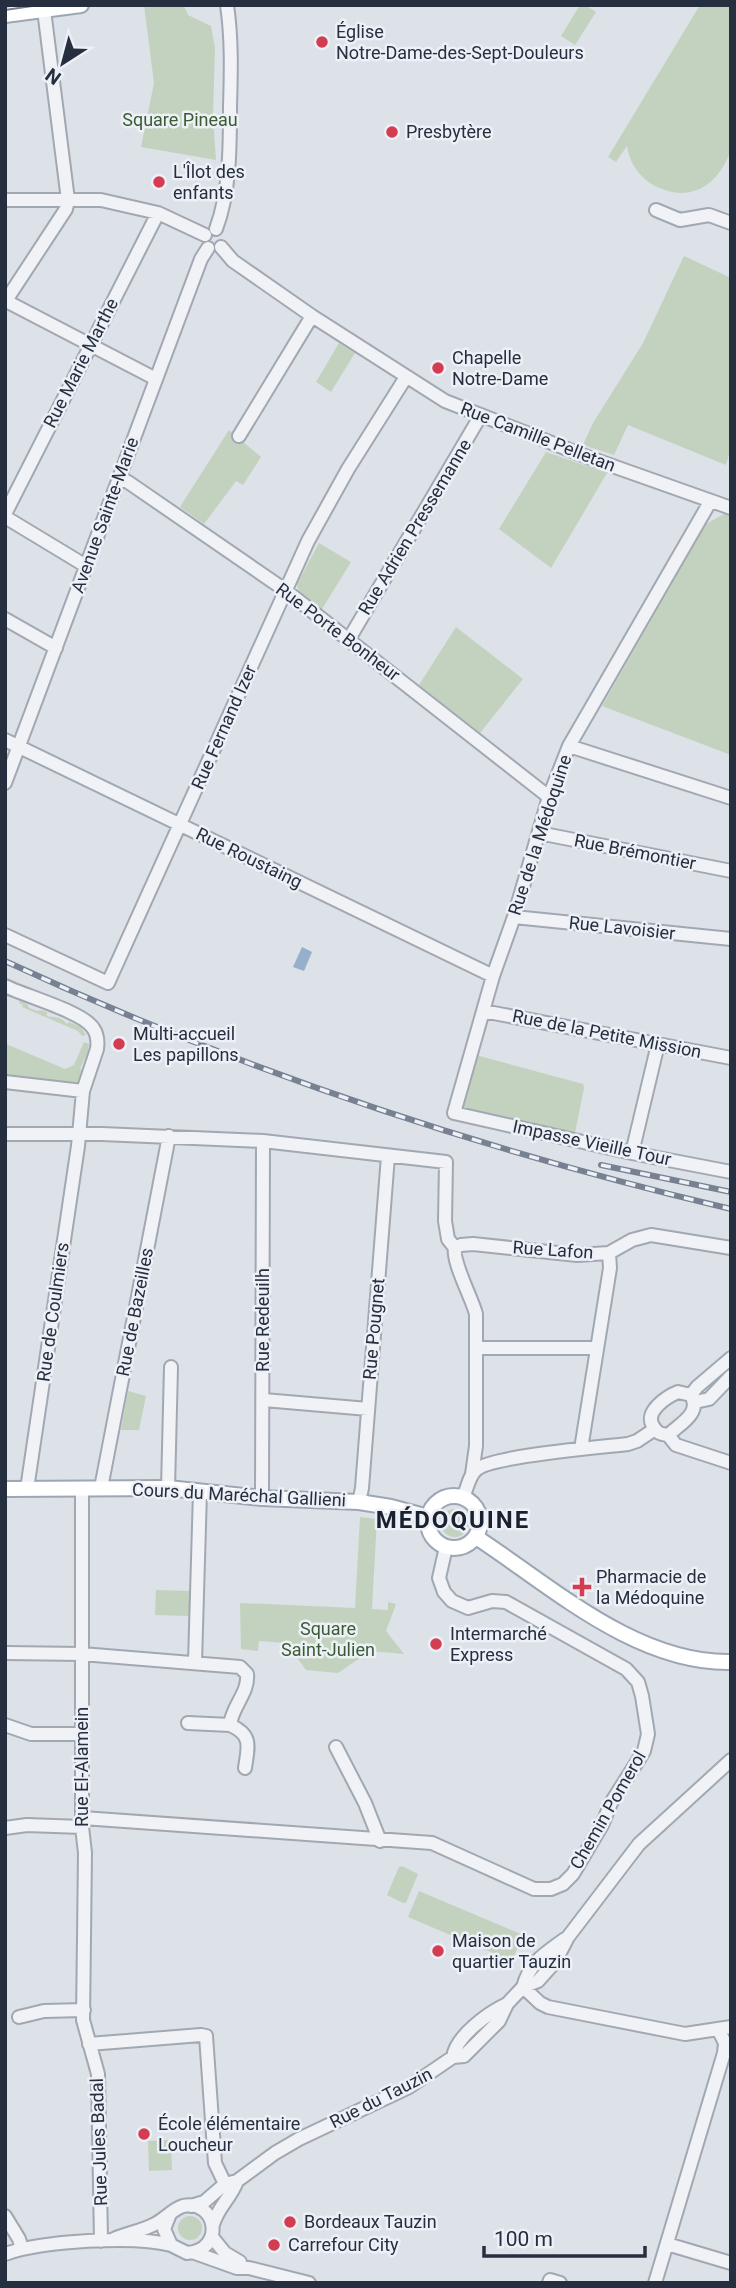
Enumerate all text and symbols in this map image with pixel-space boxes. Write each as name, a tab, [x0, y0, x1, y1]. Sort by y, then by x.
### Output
place label: Église Notre-Dame-des-Sept-Douleurs	[336, 21, 584, 63]
north arrow	[28, 28, 98, 98]
marker: Église Notre-Dame-des-Sept-Douleurs	[314, 34, 330, 50]
text: N	[41, 63, 65, 90]
park label: Square Pineau	[122, 109, 238, 130]
place label: Presbytère	[406, 121, 492, 142]
marker: Presbytère	[384, 124, 400, 140]
place label: L'Îlot des enfants	[173, 161, 245, 203]
marker: L'Îlot des enfants	[151, 174, 167, 190]
street label: Rue Marie Marthe	[39, 295, 122, 431]
place label: Chapelle Notre-Dame	[452, 347, 548, 389]
marker: Chapelle Notre-Dame	[430, 360, 446, 376]
street label: Rue Camille Pelletan	[458, 397, 619, 476]
street label: Avenue Sainte-Marie	[67, 434, 142, 596]
street label: Rue Adrien Pressemanne	[354, 435, 475, 618]
street label: Rue Porte Bonheur	[272, 578, 404, 685]
street label: Rue Fernand Izer	[187, 661, 260, 792]
street label: Rue de la Médoquine	[504, 752, 575, 918]
street label: Rue Roustaing	[193, 823, 306, 892]
street label: Rue Brémontier	[572, 829, 698, 874]
street label: Rue Lavoisier	[568, 911, 676, 944]
street label: Rue de la Petite Mission	[511, 1005, 703, 1062]
place label: Multi-accueil Les papillons	[133, 1023, 239, 1065]
marker: Multi-accueil Les papillons	[111, 1036, 127, 1052]
street label: Impasse Vieille Tour	[511, 1115, 673, 1170]
street label: Rue Lafon	[512, 1236, 594, 1263]
street label: Rue de Coulmiers	[32, 1241, 73, 1383]
street label: Rue de Bazeilles	[112, 1246, 157, 1378]
street label: Rue Redeuilh	[252, 1268, 273, 1372]
street label: Rue Pougnet	[359, 1277, 388, 1381]
street label: Cours du Maréchal Gallieni	[131, 1478, 347, 1511]
district label: MÉDOQUINE	[376, 1506, 530, 1534]
place label: Pharmacie de la Médoquine	[596, 1566, 706, 1608]
marker: Pharmacie de la Médoquine	[574, 1579, 590, 1595]
park label: Square Saint-Julien	[281, 1618, 375, 1660]
place label: Intermarché Express	[450, 1623, 547, 1665]
marker: Intermarché Express	[428, 1636, 444, 1652]
street label: Rue El-Alamein	[71, 1707, 92, 1827]
street label: Chemin Pomerol	[565, 1747, 650, 1873]
place label: Maison de quartier Tauzin	[452, 1930, 571, 1972]
marker: Maison de quartier Tauzin	[430, 1943, 446, 1959]
street label: Rue du Tauzin	[326, 2063, 435, 2132]
street label: Rue Jules Badal	[86, 2078, 111, 2206]
place label: École élémentaire Loucheur	[158, 2113, 300, 2155]
marker: École élémentaire Loucheur	[136, 2126, 152, 2142]
place label: Bordeaux Tauzin	[304, 2211, 437, 2232]
marker: Bordeaux Tauzin	[282, 2214, 298, 2230]
scale bar	[484, 2214, 645, 2258]
text: 100 m	[494, 2227, 553, 2251]
place label: Carrefour City	[288, 2234, 399, 2255]
marker: Carrefour City	[266, 2237, 282, 2253]

